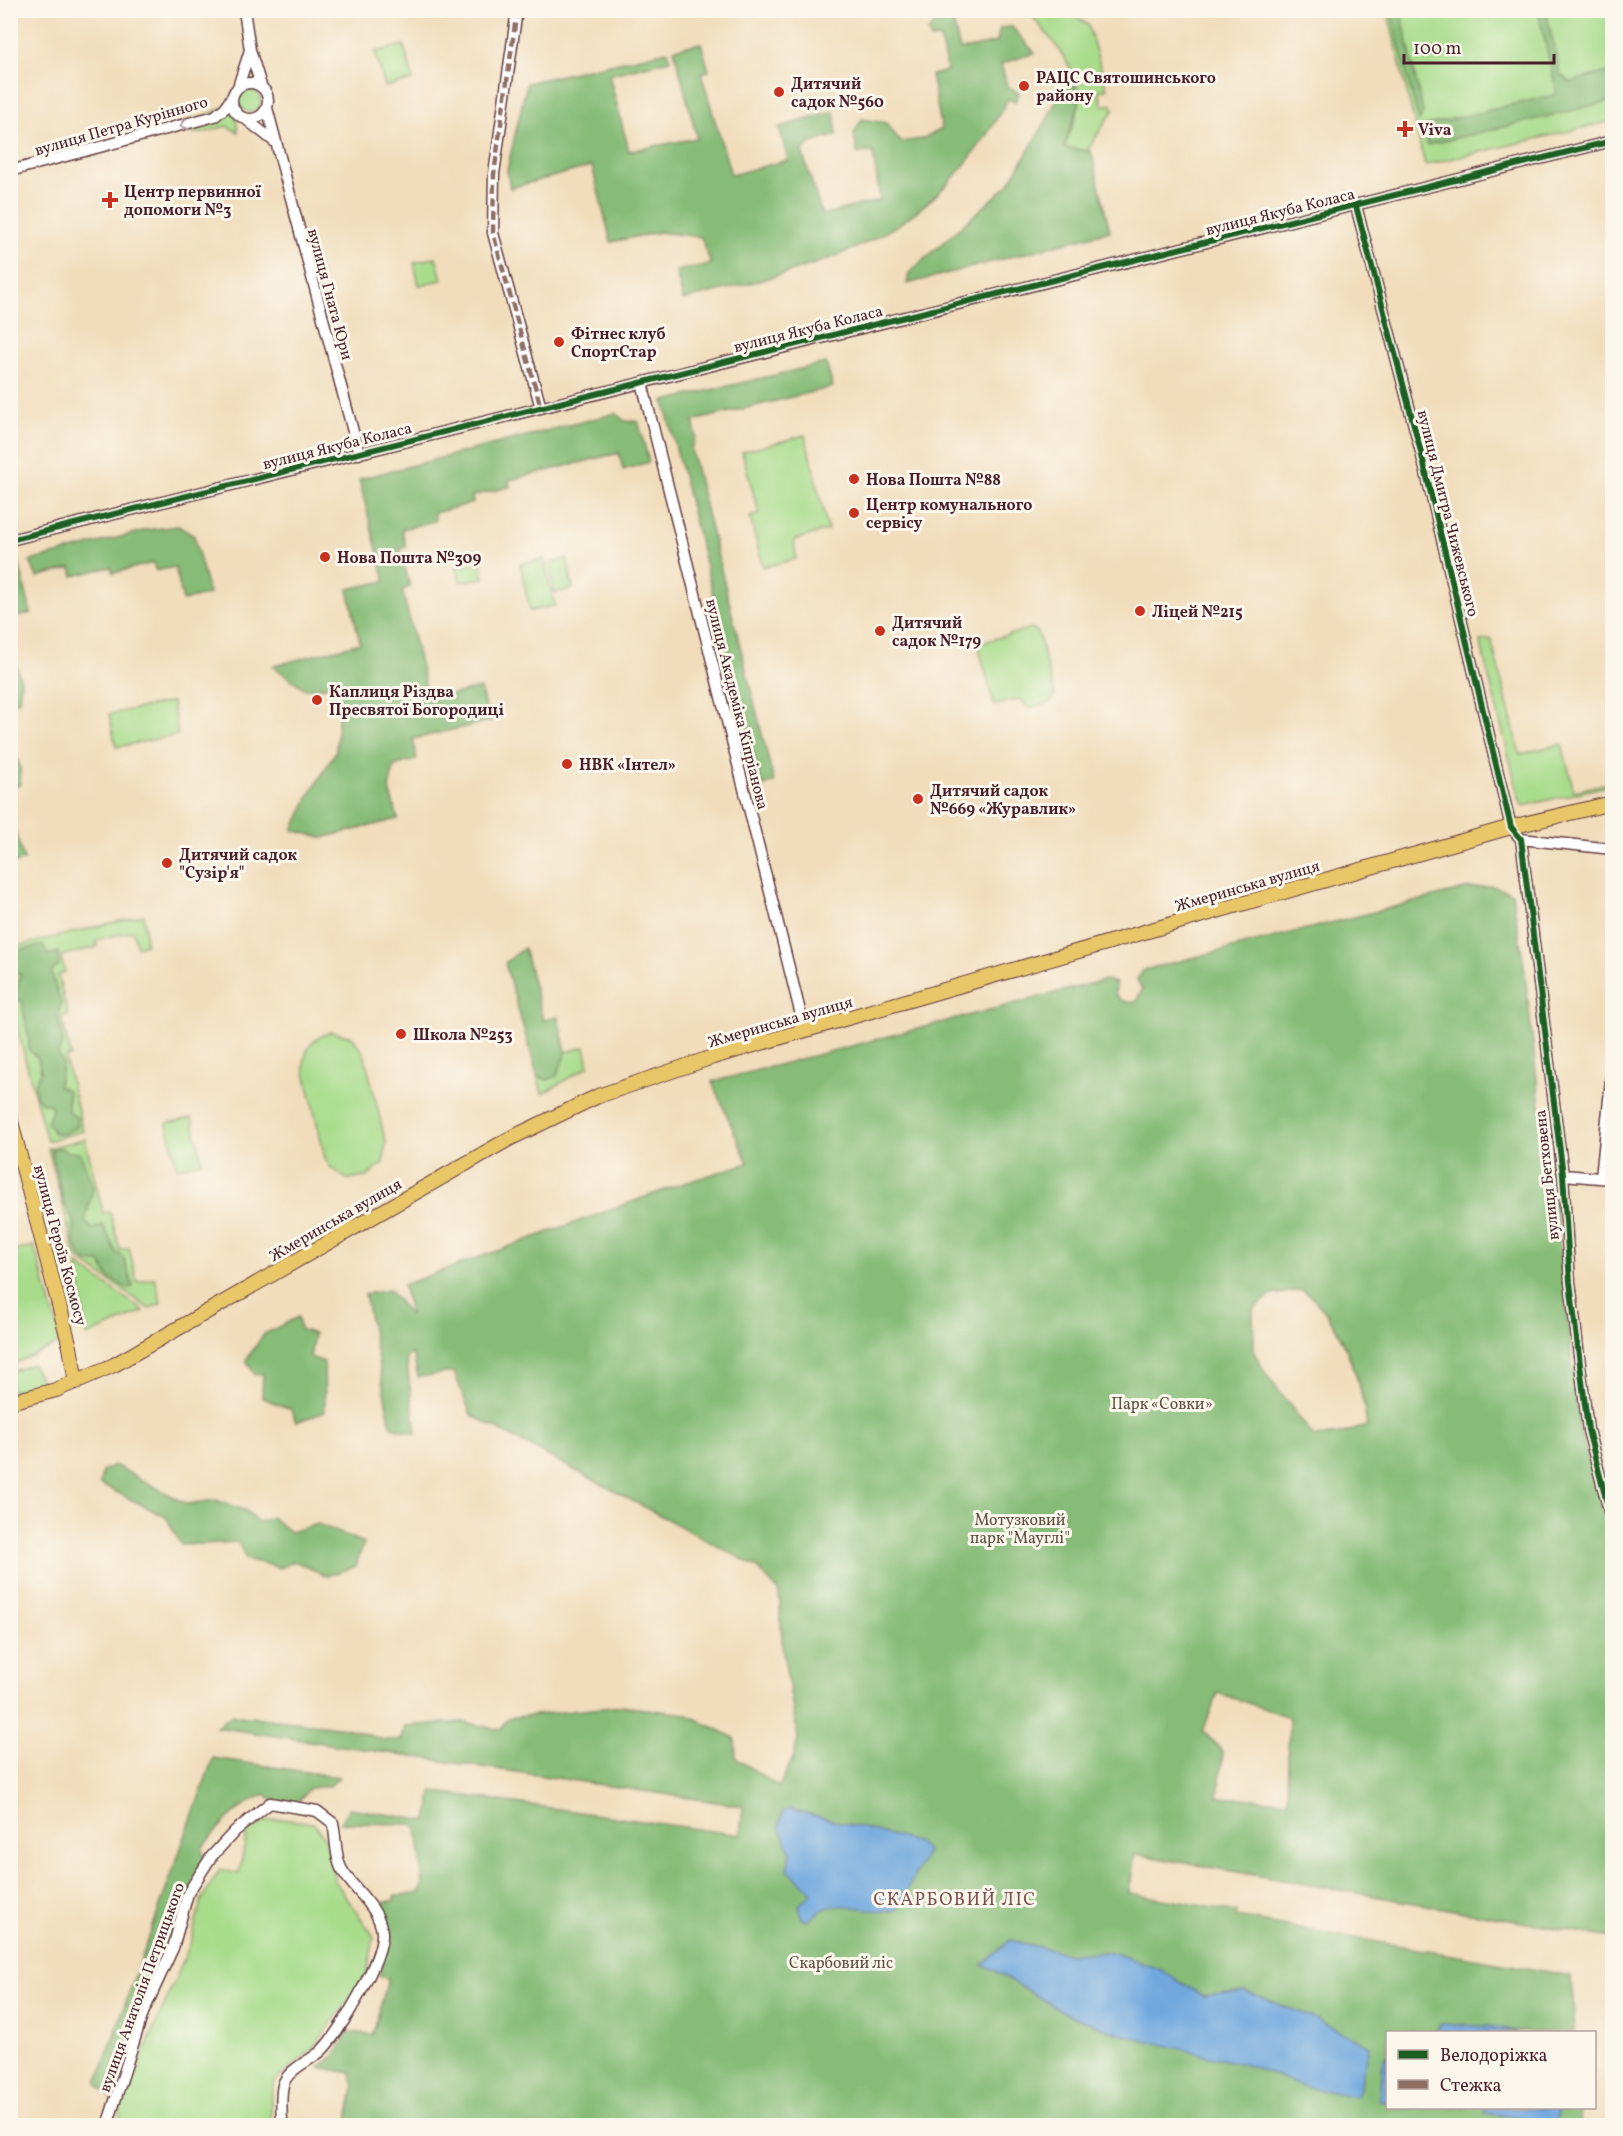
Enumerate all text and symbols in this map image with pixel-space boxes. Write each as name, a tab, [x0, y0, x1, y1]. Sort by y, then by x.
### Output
scale bar	[1404, 27, 1554, 65]
text: 100 m	[1413, 37, 1462, 62]
place label: РАЦС Святошинського району	[1036, 68, 1216, 108]
place label: Дитячий садок №560	[791, 74, 884, 114]
marker: РАЦС Святошинського району	[1017, 79, 1031, 93]
marker: Дитячий садок №560	[772, 85, 786, 99]
street label: вулиця Петра Курінного	[32, 92, 211, 162]
one-way arrow	[179, 118, 189, 130]
marker: Viva	[1396, 120, 1414, 138]
place label: Viva	[1418, 120, 1452, 142]
place label: Центр первинної допомоги №3	[124, 182, 262, 222]
street label: вулиця Якуба Коласа	[1204, 184, 1357, 242]
marker: Центр первинної допомоги №3	[101, 191, 119, 209]
street label: вулиця Гната Юри	[301, 226, 357, 363]
street label: вулиця Якуба Коласа	[732, 301, 885, 359]
place label: Фітнес клуб СпортСтар	[571, 324, 665, 364]
marker: Фітнес клуб СпортСтар	[552, 335, 566, 349]
street label: вулиця Дмитра Чижевського	[1411, 408, 1483, 619]
street label: вулиця Якуба Коласа	[261, 418, 414, 476]
place label: Нова Пошта №88	[866, 470, 1001, 492]
marker: Нова Пошта №88	[847, 472, 861, 486]
place label: Центр комунального сервісу	[866, 495, 1032, 535]
marker: Центр комунального сервісу	[847, 506, 861, 520]
place label: Нова Пошта №309	[337, 548, 481, 570]
marker: Нова Пошта №309	[318, 550, 332, 564]
street label: вулиця Академіка Кіпріанова	[699, 597, 773, 812]
place label: Ліцей №215	[1152, 602, 1243, 624]
marker: Ліцей №215	[1133, 604, 1147, 618]
place label: Дитячий садок №179	[892, 613, 981, 653]
marker: Дитячий садок №179	[873, 624, 887, 638]
place label: Каплиця Різдва Пресвятої Богородиці	[329, 682, 504, 722]
marker: Каплиця Різдва Пресвятої Богородиці	[310, 693, 324, 707]
place label: НВК «Інтел»	[579, 755, 676, 777]
marker: НВК «Інтел»	[560, 757, 574, 771]
place label: Дитячий садок №669 «Журавлик»	[930, 781, 1076, 821]
marker: Дитячий садок №669 «Журавлик»	[911, 792, 925, 806]
place label: Дитячий садок "Сузір'я"	[179, 845, 297, 885]
marker: Дитячий садок "Сузір'я"	[160, 856, 174, 870]
street label: Жмеринська вулиця	[1173, 856, 1323, 918]
street label: Жмеринська вулиця	[706, 992, 856, 1054]
place label: Школа №253	[413, 1025, 513, 1047]
marker: Школа №253	[394, 1027, 408, 1041]
street label: вулиця Бетховена	[1530, 1109, 1566, 1241]
street label: вулиця Героїв Космосу	[27, 1163, 91, 1329]
street label: Жмеринська вулиця	[266, 1174, 406, 1268]
park label: Парк «Совки»	[1111, 1394, 1213, 1416]
park label: Мотузковий парк "Мауглі"	[970, 1510, 1070, 1550]
street label: вулиця Анатолія Петрицького	[95, 1880, 191, 2096]
district label: СКАРБОВИЙ ЛІС	[873, 1888, 1037, 1913]
park label: Скарбовий ліс	[789, 1953, 893, 1975]
legend	[1386, 2031, 1596, 2109]
text: Велодоріжка	[1440, 2044, 1548, 2069]
text: Стежка	[1440, 2074, 1502, 2099]

